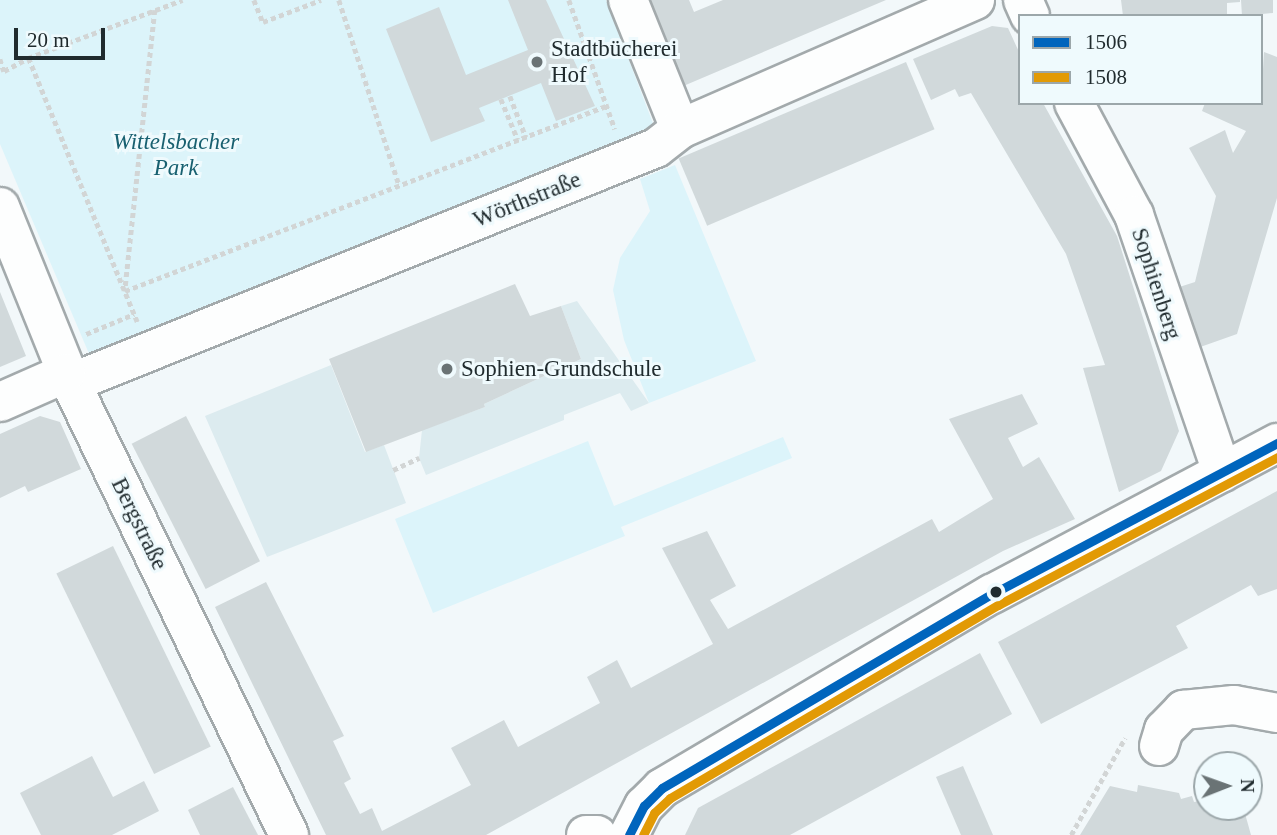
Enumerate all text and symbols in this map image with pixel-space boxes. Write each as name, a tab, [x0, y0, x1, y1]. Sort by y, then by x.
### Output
scale bar	[18, 14, 108, 58]
legend	[1018, 14, 1263, 105]
text: 20 m	[27, 28, 70, 52]
text: 1506	[1085, 30, 1127, 54]
place label: Stadtbücherei Hof	[551, 35, 677, 89]
marker: Stadtbücherei Hof	[529, 54, 545, 70]
text: 1508	[1085, 65, 1127, 89]
park label: Wittelsbacher Park	[113, 128, 239, 182]
street label: Wörthstraße	[469, 166, 585, 234]
street label: Sophienberg	[1125, 225, 1187, 343]
place label: Sophien-Grundschule	[461, 355, 662, 383]
marker: Sophien-Grundschule	[439, 361, 455, 377]
street label: Bergstraße	[105, 473, 173, 575]
unlabelled marker	[989, 585, 1003, 599]
north arrow	[1193, 751, 1263, 821]
text: N	[1237, 779, 1258, 793]

